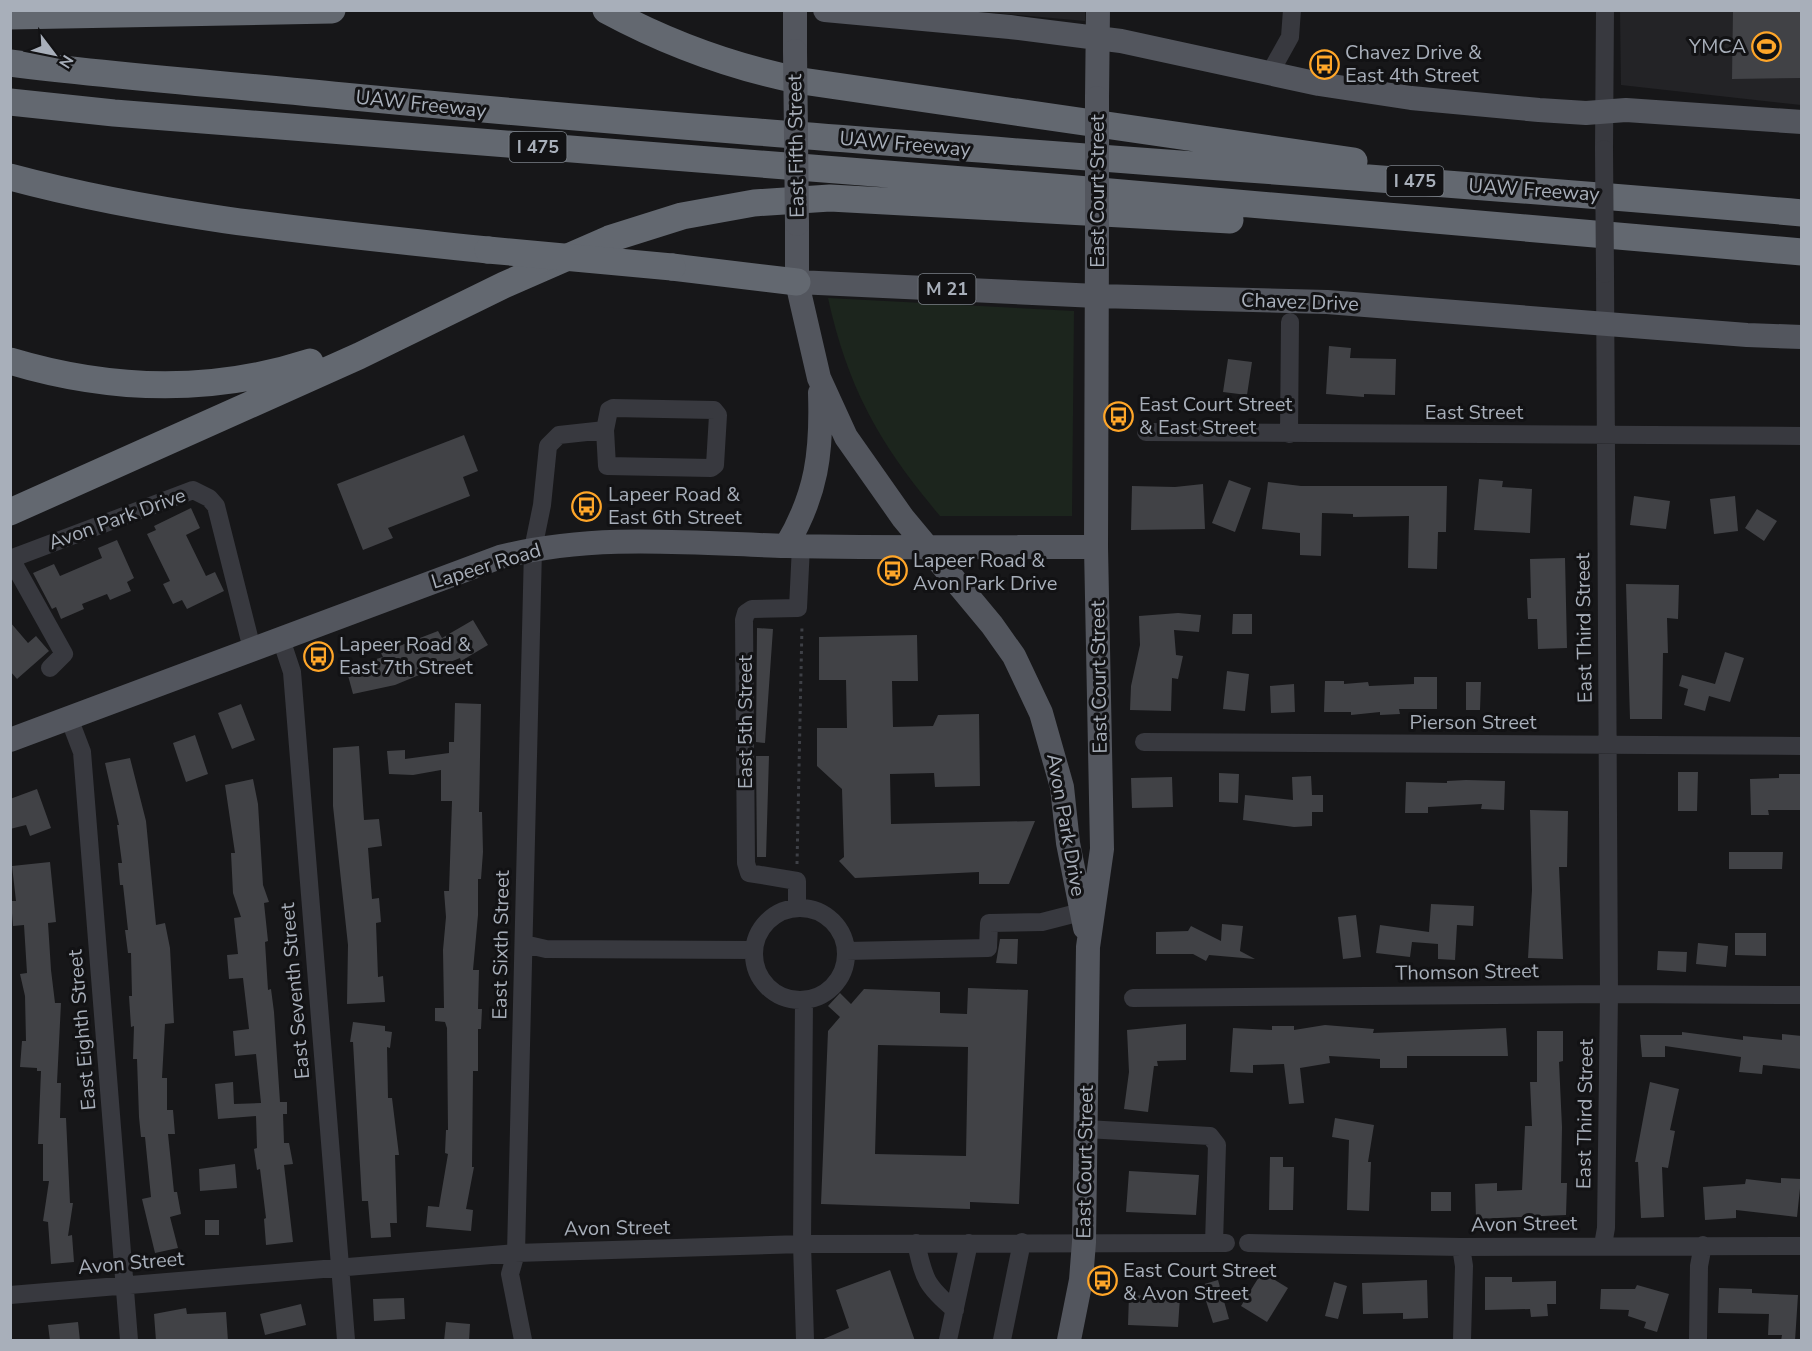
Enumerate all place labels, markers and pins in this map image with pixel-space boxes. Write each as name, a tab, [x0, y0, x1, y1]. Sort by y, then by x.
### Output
sports icon: YMCA	[1751, 30, 1783, 62]
place label: YMCA	[1688, 33, 1746, 60]
place label: Chavez Drive & East 4th Street	[1345, 39, 1482, 89]
bus stop icon: Chavez Drive & East 4th Street	[1308, 48, 1340, 80]
place label: East Court Street & East Street	[1139, 391, 1293, 441]
bus stop icon: East Court Street & East Street	[1102, 400, 1134, 432]
place label: Lapeer Road & East 6th Street	[608, 481, 743, 531]
bus stop icon: Lapeer Road & East 6th Street	[571, 490, 603, 522]
place label: Lapeer Road & Avon Park Drive	[913, 547, 1057, 597]
bus stop icon: Lapeer Road & Avon Park Drive	[876, 555, 908, 587]
place label: Lapeer Road & East 7th Street	[339, 631, 474, 681]
bus stop icon: Lapeer Road & East 7th Street	[302, 640, 334, 672]
place label: East Court Street & Avon Street	[1123, 1257, 1277, 1307]
bus stop icon: East Court Street & Avon Street	[1086, 1265, 1118, 1297]

